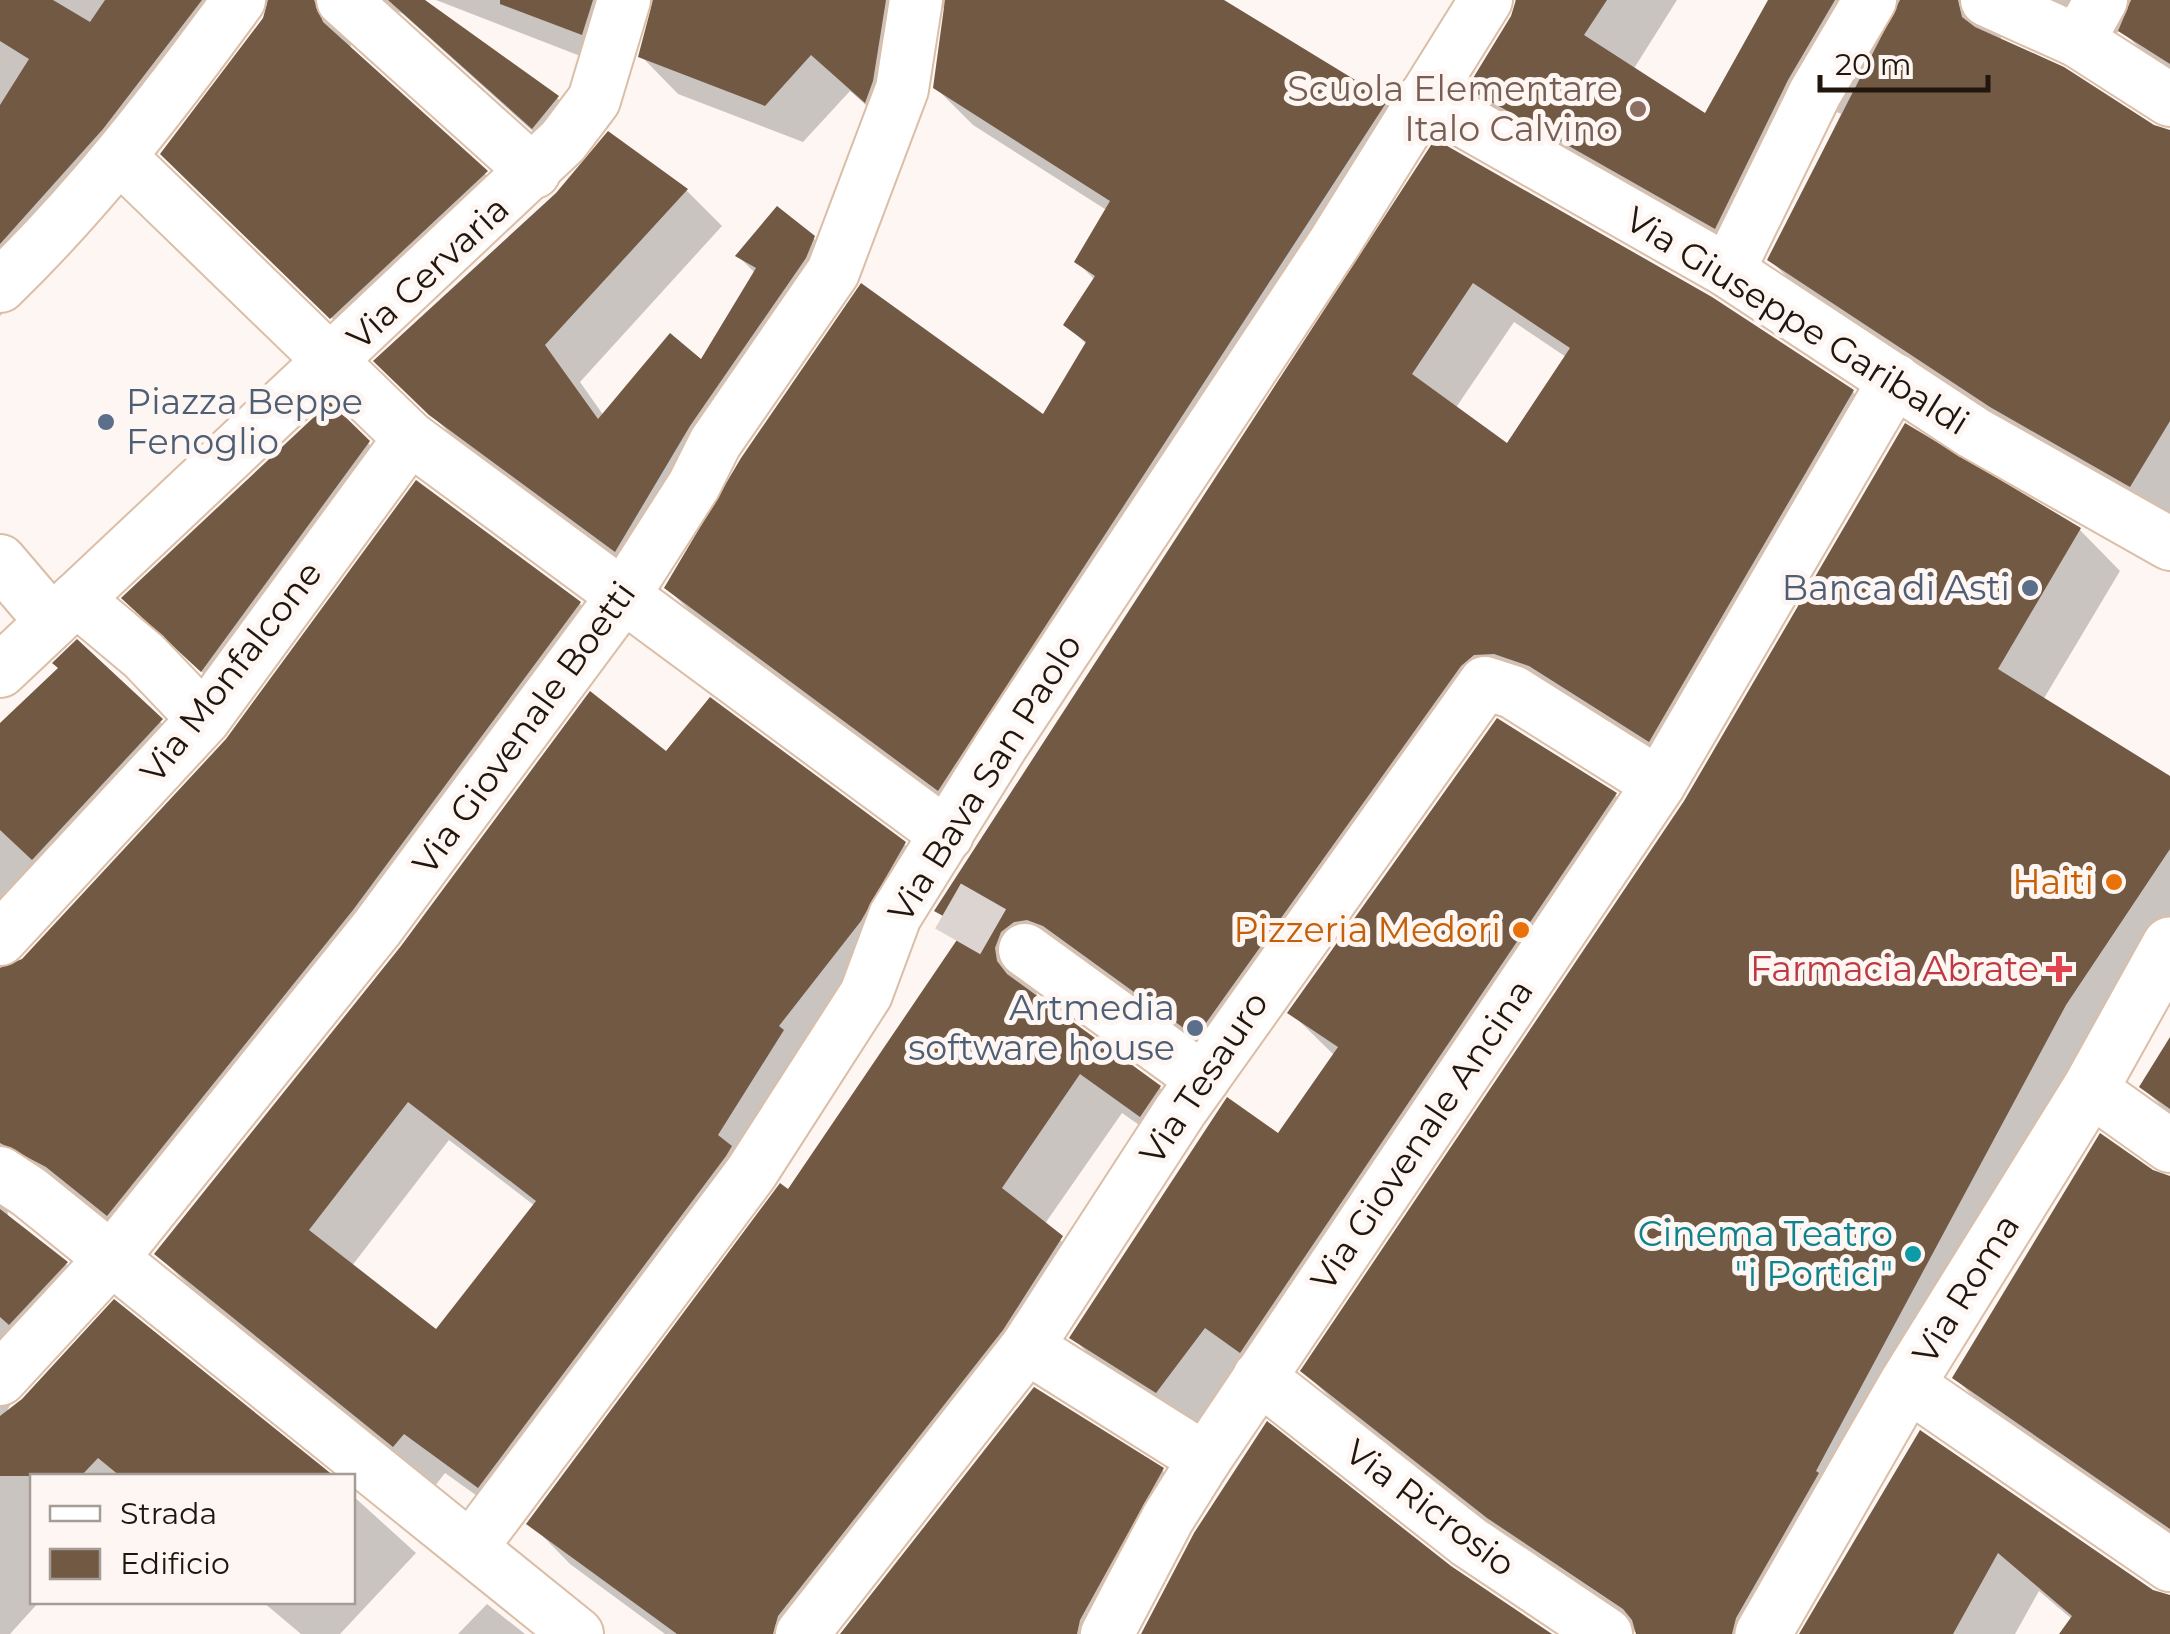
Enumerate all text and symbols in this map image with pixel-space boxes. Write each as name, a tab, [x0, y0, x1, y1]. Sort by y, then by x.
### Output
scale bar	[1820, 30, 1988, 92]
text: 20 m	[1835, 46, 1912, 83]
place label: Scuola Elementare Italo Calvino	[1287, 67, 1618, 150]
marker: Scuola Elementare Italo Calvino	[1627, 98, 1649, 120]
street label: Via Cervaria	[338, 187, 517, 358]
street label: Via Giuseppe Garibaldi	[1618, 197, 1977, 444]
place label: Piazza Beppe Fenoglio	[126, 380, 363, 463]
marker: Piazza Beppe Fenoglio	[95, 411, 117, 433]
street label: Via Monfalcone	[131, 552, 331, 791]
place label: Banca di Asti	[1782, 566, 2010, 609]
street label: Via Giovenale Boetti	[403, 573, 644, 882]
marker: Banca di Asti	[2019, 577, 2041, 599]
street label: Via Bava San Paolo	[879, 626, 1091, 930]
place label: Haiti	[2012, 860, 2094, 903]
marker: Haiti	[2103, 871, 2125, 893]
place label: Pizzeria Medori	[1233, 908, 1501, 951]
marker: Pizzeria Medori	[1510, 919, 1532, 941]
place label: Farmacia Abrate	[1750, 947, 2039, 990]
marker: Farmacia Abrate	[2048, 958, 2070, 980]
street label: Via Giovenale Ancina	[1301, 971, 1542, 1299]
street label: Via Tesauro	[1130, 983, 1277, 1172]
place label: Artmedia software house	[908, 986, 1175, 1069]
marker: Artmedia software house	[1184, 1017, 1206, 1039]
street label: Via Roma	[1903, 1206, 2028, 1371]
place label: Cinema Teatro "i Portici"	[1638, 1212, 1893, 1295]
marker: Cinema Teatro "i Portici"	[1902, 1243, 1924, 1265]
street label: Via Ricrosio	[1337, 1430, 1524, 1585]
legend	[30, 1474, 355, 1604]
text: Strada	[120, 1495, 217, 1532]
text: Edificio	[120, 1545, 230, 1582]

